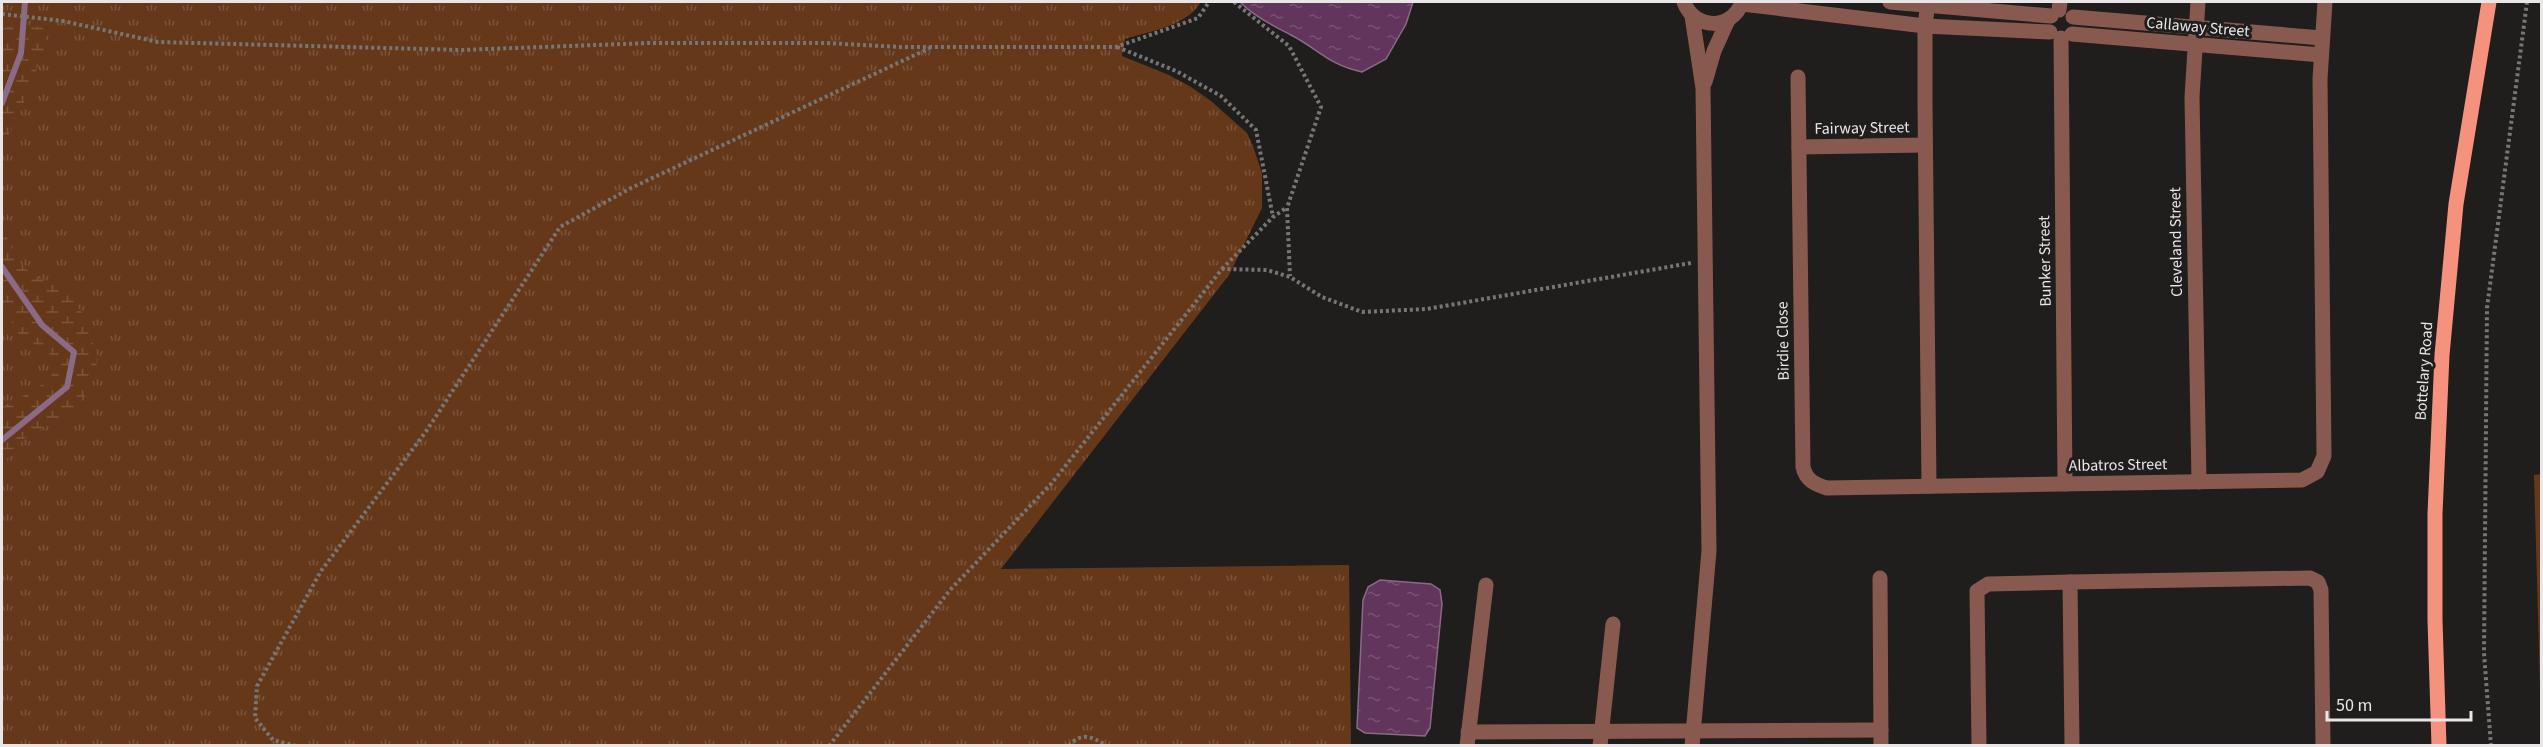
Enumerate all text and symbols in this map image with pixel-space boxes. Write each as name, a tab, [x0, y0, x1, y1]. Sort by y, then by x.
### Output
street label: Callaway Street	[2145, 12, 2251, 43]
street label: Fairway Street	[1814, 116, 1910, 140]
street label: Cleveland Street	[2164, 186, 2188, 297]
street label: Bunker Street	[2033, 215, 2057, 307]
street label: Birdie Close	[1771, 301, 1795, 381]
street label: Bottelary Road	[2410, 321, 2438, 421]
street label: Albatros Street	[2068, 453, 2168, 477]
scale bar	[2327, 684, 2471, 722]
text: 50 m	[2336, 693, 2372, 718]

